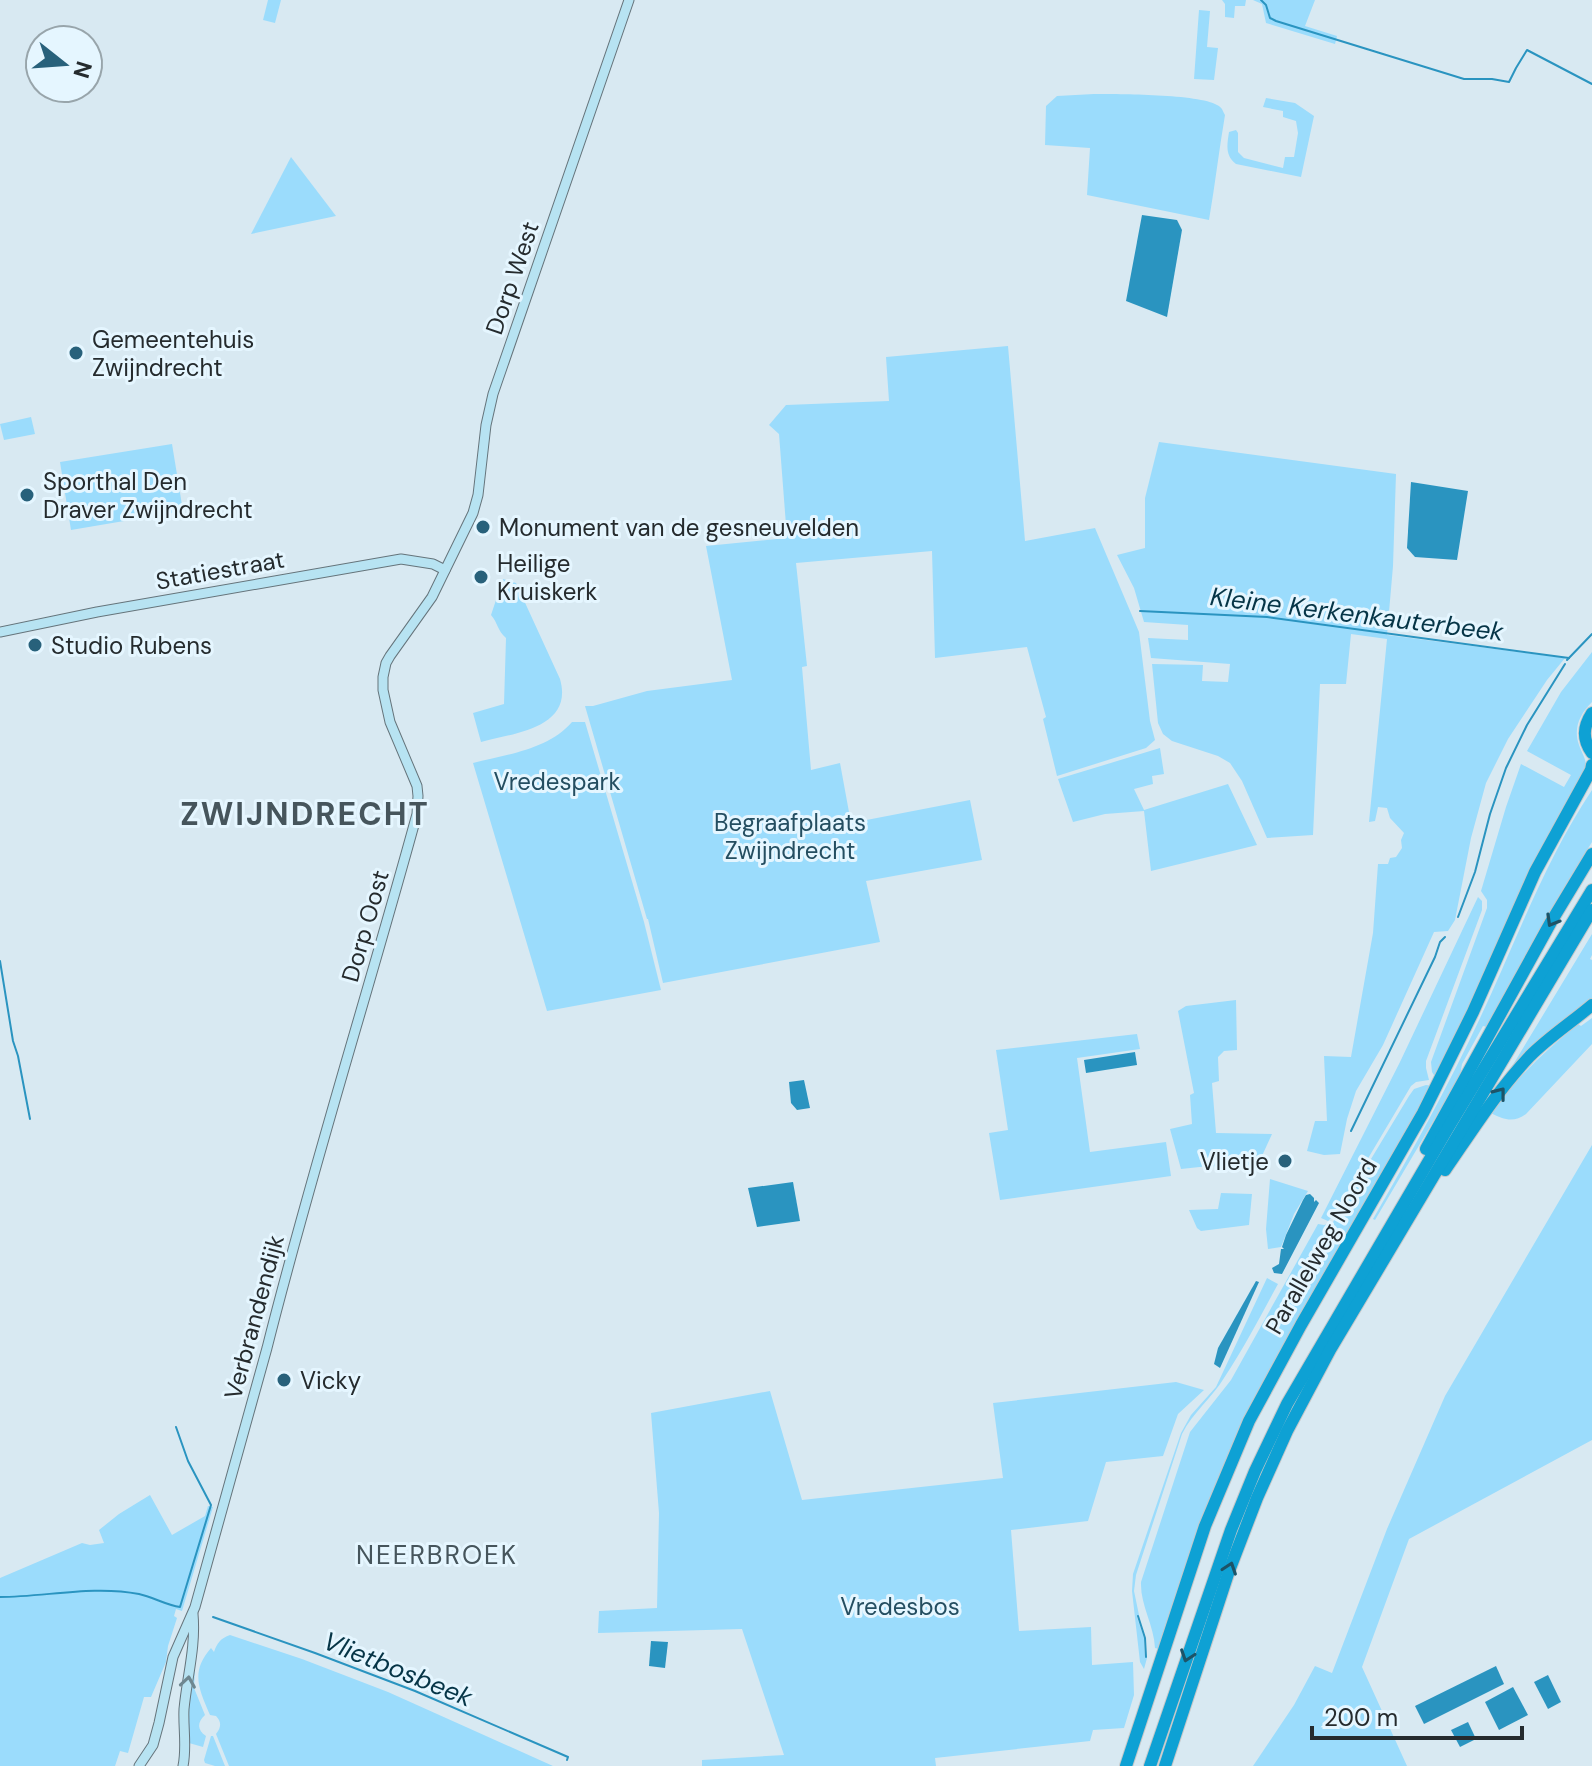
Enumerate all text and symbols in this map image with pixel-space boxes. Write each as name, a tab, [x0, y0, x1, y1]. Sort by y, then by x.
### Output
north arrow	[24, 24, 104, 104]
text: N	[66, 58, 99, 82]
street label: Dorp West	[478, 217, 546, 339]
place label: Gemeentehuis Zwijndrecht	[92, 324, 254, 383]
marker: Gemeentehuis Zwijndrecht	[67, 344, 85, 362]
place label: Sporthal Den Draver Zwijndrecht	[43, 466, 253, 525]
marker: Sporthal Den Draver Zwijndrecht	[18, 486, 36, 504]
place label: Monument van de gesneuvelden	[499, 512, 859, 543]
marker: Monument van de gesneuvelden	[474, 518, 492, 536]
street label: Statiestraat	[153, 543, 287, 597]
place label: Heilige Kruiskerk	[497, 548, 597, 607]
marker: Heilige Kruiskerk	[472, 568, 490, 586]
water label: Kleine Kerkenkauterbeek	[1208, 579, 1506, 649]
place label: Studio Rubens	[51, 630, 212, 661]
marker: Studio Rubens	[26, 636, 44, 654]
park label: Vredespark	[493, 766, 621, 797]
district label: ZWIJNDRECHT	[180, 793, 430, 835]
park label: Begraafplaats Zwijndrecht	[714, 807, 866, 866]
street label: Dorp Oost	[334, 867, 396, 985]
one-way arrow	[1546, 912, 1562, 927]
one-way arrow	[1490, 1087, 1504, 1101]
place label: Vlietje	[1200, 1146, 1269, 1177]
marker: Vlietje	[1276, 1152, 1294, 1170]
street label: Parallelweg Noord	[1258, 1153, 1384, 1339]
street label: Verbrandendijk	[217, 1231, 291, 1403]
place label: Vicky	[300, 1365, 361, 1396]
marker: Vicky	[275, 1371, 293, 1389]
district label: NEERBROEK	[356, 1538, 518, 1572]
one-way arrow	[1220, 1562, 1237, 1576]
park label: Vredesbos	[840, 1591, 960, 1622]
water label: Vlietbosbeek	[318, 1624, 478, 1715]
one-way arrow	[1180, 1648, 1196, 1662]
one-way arrow	[179, 1676, 196, 1689]
scale bar	[1312, 1690, 1522, 1740]
text: 200 m	[1324, 1702, 1398, 1733]

